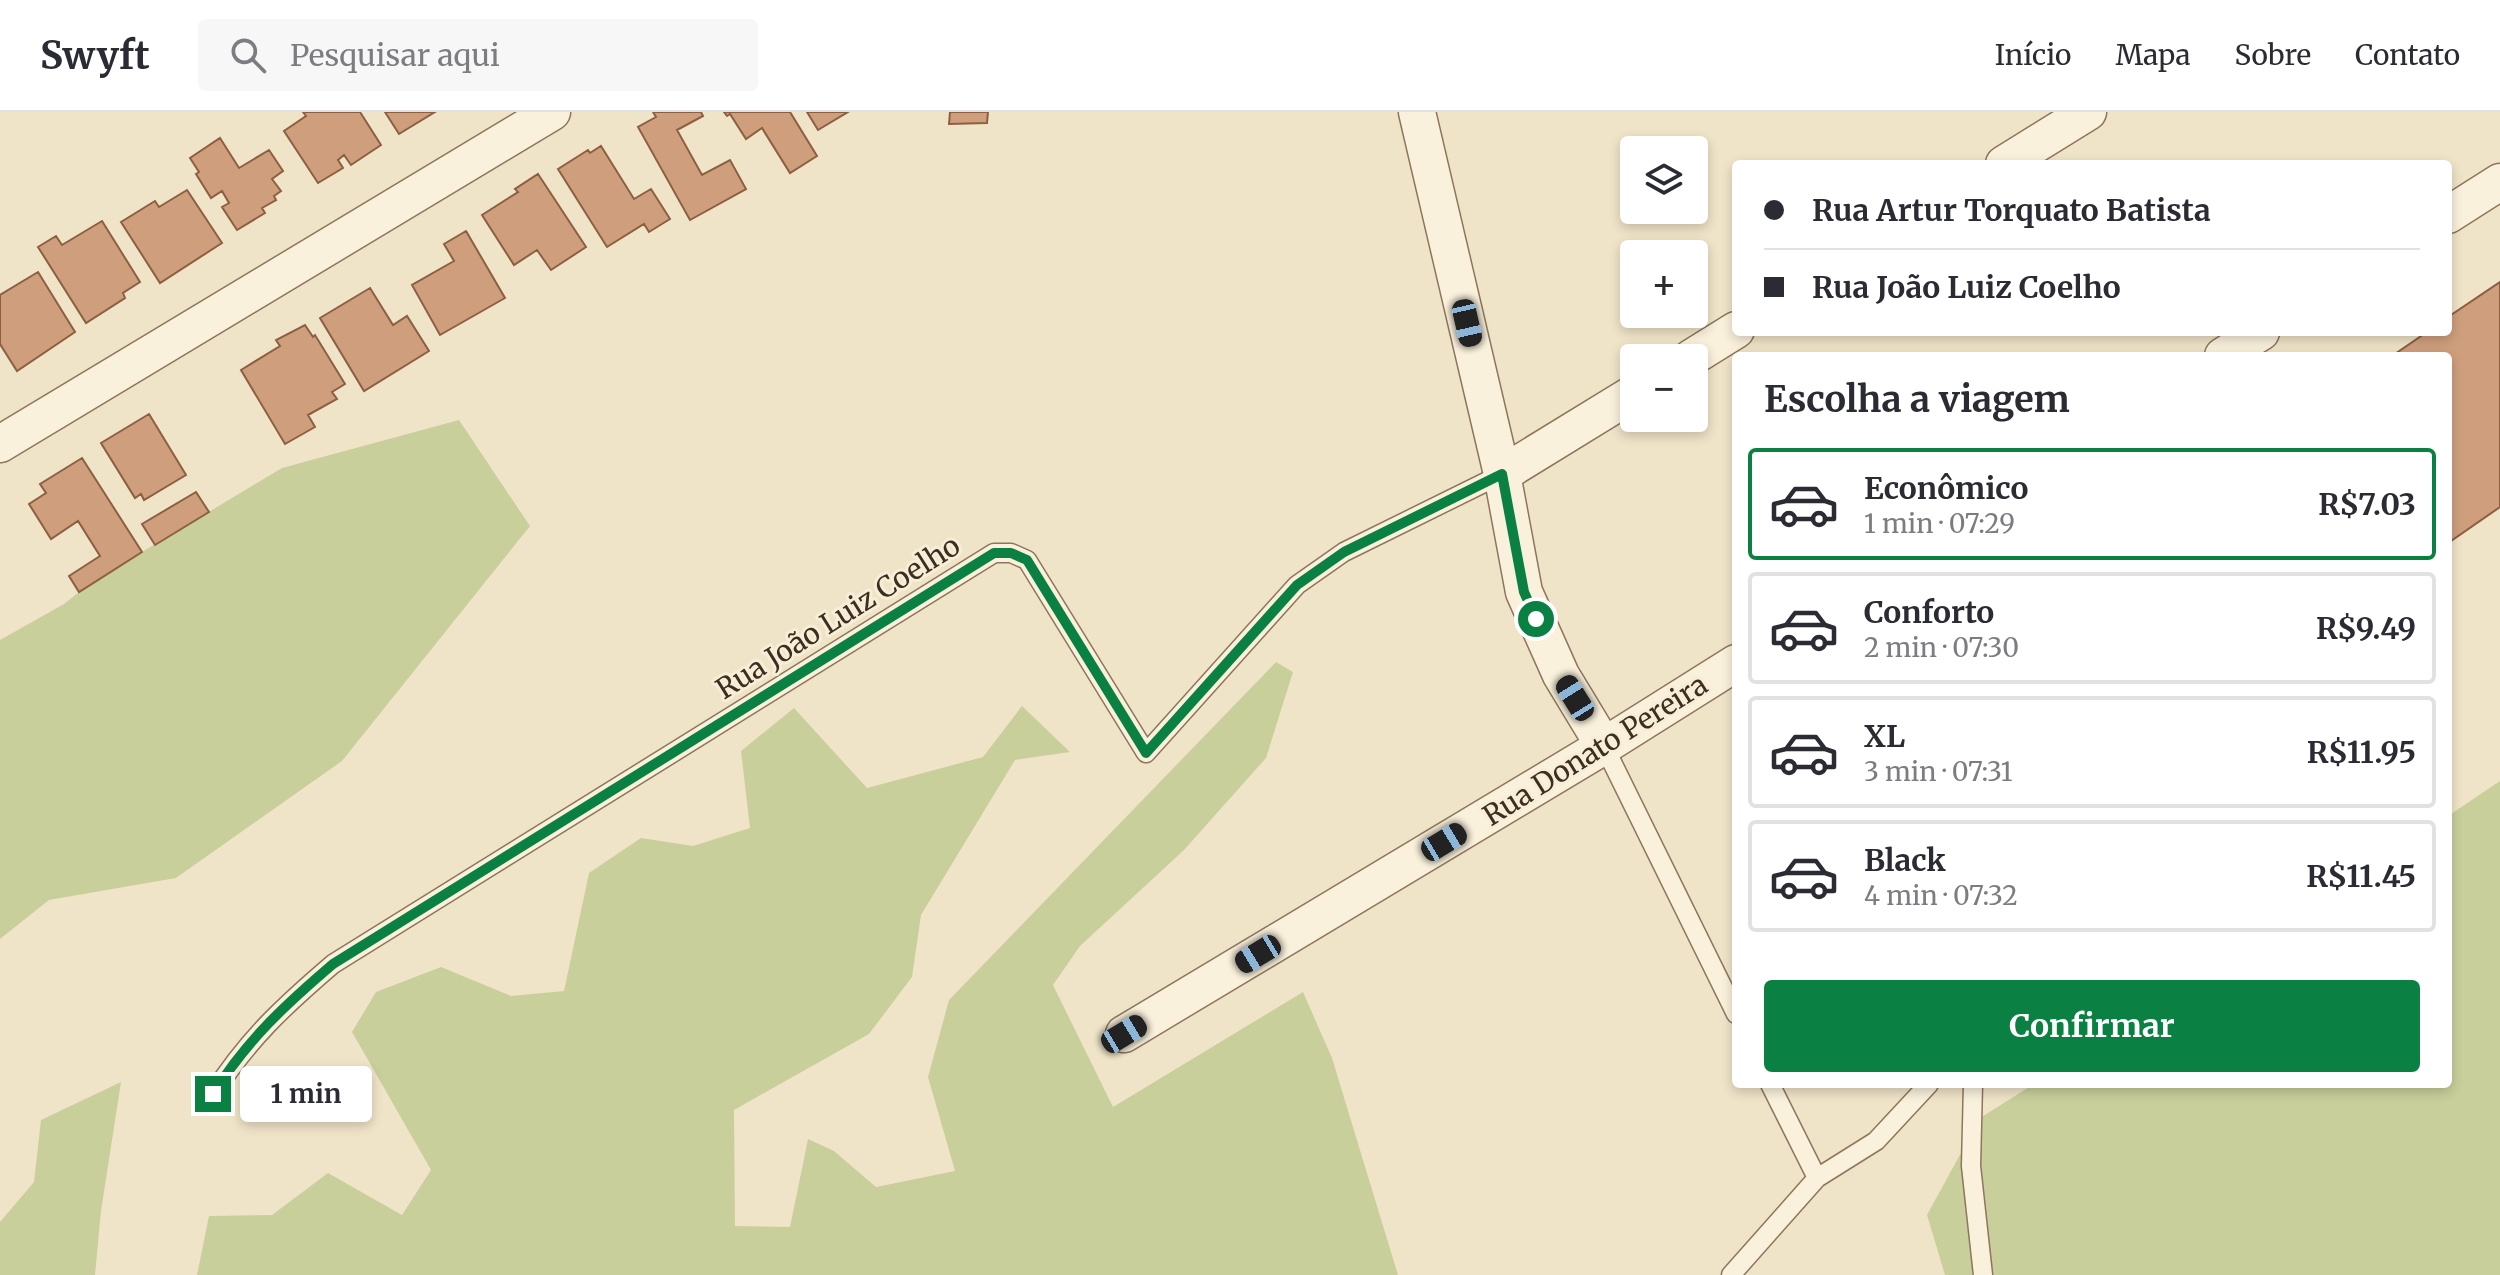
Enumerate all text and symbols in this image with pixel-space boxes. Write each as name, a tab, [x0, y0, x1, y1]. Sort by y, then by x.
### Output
search box	[198, 19, 758, 91]
text: Swyft	[40, 32, 150, 79]
icon: search	[226, 33, 270, 77]
text: Pesquisar aqui	[290, 36, 500, 74]
text: Início	[1995, 37, 2071, 73]
text: Mapa	[2115, 37, 2190, 73]
text: Sobre	[2234, 37, 2311, 73]
text: Contato	[2355, 37, 2460, 73]
map controls	[1620, 136, 1708, 432]
button: layers	[1620, 136, 1708, 224]
text: Rua Artur Torquato Batista	[1812, 191, 2211, 229]
button: +	[1620, 240, 1708, 328]
text: Rua João Luiz Coelho	[1812, 268, 2121, 306]
car	[1450, 297, 1484, 349]
button: −	[1620, 344, 1708, 432]
text: Escolha a viagem	[1764, 377, 2070, 422]
icon: car	[1768, 468, 1840, 540]
text: Econômico	[1864, 469, 2028, 507]
text: R$7.03	[2318, 485, 2416, 523]
text: 1 min · 07:29	[1864, 507, 2015, 540]
street label: Rua João Luiz Coelho	[709, 527, 967, 707]
icon: car	[1768, 592, 1840, 664]
text: Conforto	[1864, 593, 1994, 631]
route start	[1518, 601, 1554, 637]
text: R$9.49	[2316, 609, 2416, 647]
text: 2 min · 07:30	[1864, 631, 2019, 664]
street label: Rua Donato Pereira	[1476, 666, 1714, 834]
car	[1552, 671, 1598, 725]
icon: car	[1768, 716, 1840, 788]
text: XL	[1864, 717, 1905, 755]
text: R$11.95	[2307, 733, 2416, 771]
text: 3 min · 07:31	[1864, 755, 2013, 788]
car	[1417, 819, 1471, 865]
icon: car	[1768, 840, 1840, 912]
text: Black	[1864, 841, 1946, 879]
text: R$11.45	[2306, 857, 2416, 895]
text: 4 min · 07:32	[1864, 879, 2018, 912]
car	[1231, 931, 1285, 977]
button: Confirmar	[1764, 980, 2420, 1072]
car	[1097, 1011, 1151, 1057]
callout: 1 min	[241, 1066, 373, 1122]
route end	[195, 1076, 231, 1112]
text: 1 min	[271, 1077, 341, 1110]

